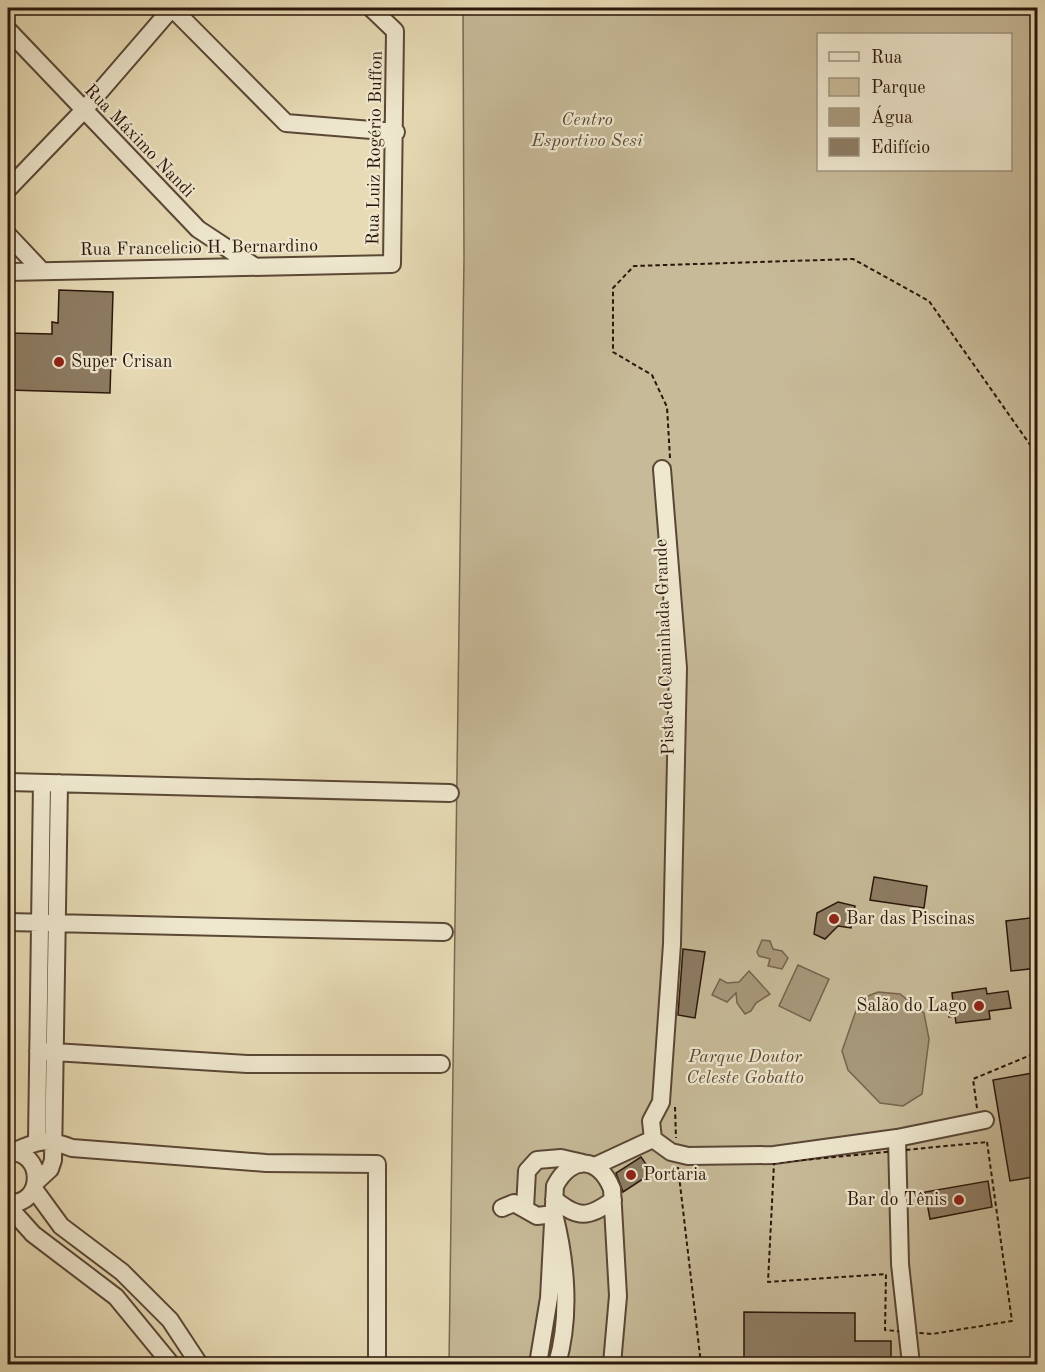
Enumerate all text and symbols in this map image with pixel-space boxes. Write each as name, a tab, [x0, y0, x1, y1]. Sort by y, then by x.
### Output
legend	[817, 33, 1012, 171]
text: Rua	[871, 49, 902, 67]
street label: Rua Luiz Rogério Buffon	[364, 50, 386, 245]
text: Parque	[871, 79, 926, 97]
street label: Rua Máximo Nandi	[81, 81, 198, 201]
text: Água	[871, 105, 913, 127]
park label: Centro Esportivo Sesi	[530, 111, 643, 150]
text: Edifício	[871, 139, 930, 157]
street label: Rua Francelicio H. Bernardino	[80, 237, 318, 259]
place label: Super Crisan	[71, 353, 173, 371]
marker: Super Crisan	[52, 355, 66, 369]
street label: Pista de Caminhada Grande	[652, 539, 678, 755]
place label: Bar das Piscinas	[846, 910, 975, 928]
marker: Bar das Piscinas	[827, 912, 841, 926]
place label: Salão do Lago	[856, 997, 967, 1015]
marker: Salão do Lago	[972, 999, 986, 1013]
park label: Parque Doutor Celeste Gobatto	[686, 1048, 804, 1087]
place label: Portaria	[643, 1166, 707, 1184]
marker: Portaria	[624, 1168, 638, 1182]
place label: Bar do Tênis	[846, 1191, 947, 1209]
marker: Bar do Tênis	[952, 1193, 966, 1207]

